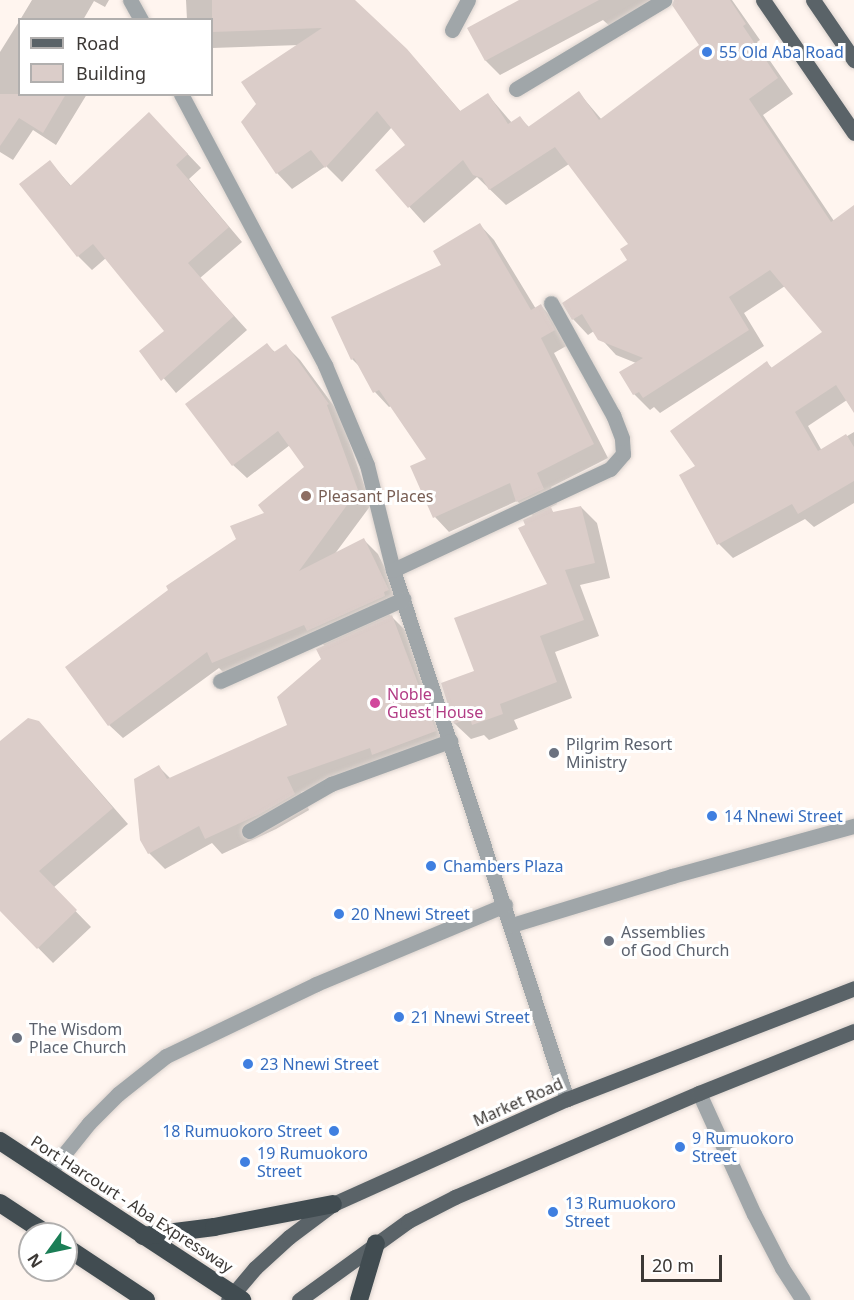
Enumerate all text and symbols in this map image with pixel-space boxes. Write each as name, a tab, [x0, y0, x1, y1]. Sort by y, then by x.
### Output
legend	[18, 18, 213, 96]
text: Road	[76, 31, 119, 55]
place label: 55 Old Aba Road	[719, 42, 844, 62]
marker: 55 Old Aba Road	[700, 45, 714, 59]
text: Building	[76, 61, 146, 85]
place label: Pleasant Places	[318, 486, 433, 506]
marker: Pleasant Places	[299, 489, 313, 503]
place label: Noble Guest House	[387, 684, 483, 722]
marker: Noble Guest House	[368, 696, 382, 710]
place label: Pilgrim Resort Ministry	[566, 734, 672, 772]
marker: Pilgrim Resort Ministry	[547, 746, 561, 760]
place label: 14 Nnewi Street	[724, 806, 843, 826]
marker: 14 Nnewi Street	[705, 809, 719, 823]
place label: Chambers Plaza	[443, 856, 564, 876]
marker: Chambers Plaza	[424, 859, 438, 873]
place label: 20 Nnewi Street	[351, 904, 470, 924]
marker: 20 Nnewi Street	[332, 907, 346, 921]
place label: Assemblies of God Church	[621, 922, 729, 960]
marker: Assemblies of God Church	[602, 934, 616, 948]
place label: 21 Nnewi Street	[411, 1007, 530, 1027]
marker: 21 Nnewi Street	[392, 1010, 406, 1024]
place label: The Wisdom Place Church	[29, 1019, 126, 1057]
marker: The Wisdom Place Church	[10, 1031, 24, 1045]
place label: 23 Nnewi Street	[260, 1054, 379, 1074]
marker: 23 Nnewi Street	[241, 1057, 255, 1071]
street label: Market Road	[470, 1074, 566, 1130]
place label: 18 Rumuokoro Street	[162, 1121, 322, 1141]
marker: 18 Rumuokoro Street	[327, 1124, 341, 1138]
place label: 9 Rumuokoro Street	[692, 1128, 794, 1166]
street label: Port Harcourt - Aba Expressway	[27, 1131, 237, 1277]
marker: 9 Rumuokoro Street	[673, 1140, 687, 1154]
place label: 19 Rumuokoro Street	[257, 1143, 368, 1181]
marker: 19 Rumuokoro Street	[238, 1155, 252, 1169]
place label: 13 Rumuokoro Street	[565, 1193, 676, 1231]
marker: 13 Rumuokoro Street	[546, 1205, 560, 1219]
north arrow	[18, 1222, 78, 1282]
scale bar	[644, 1243, 725, 1281]
text: N	[22, 1249, 47, 1272]
text: 20 m	[652, 1253, 694, 1277]

